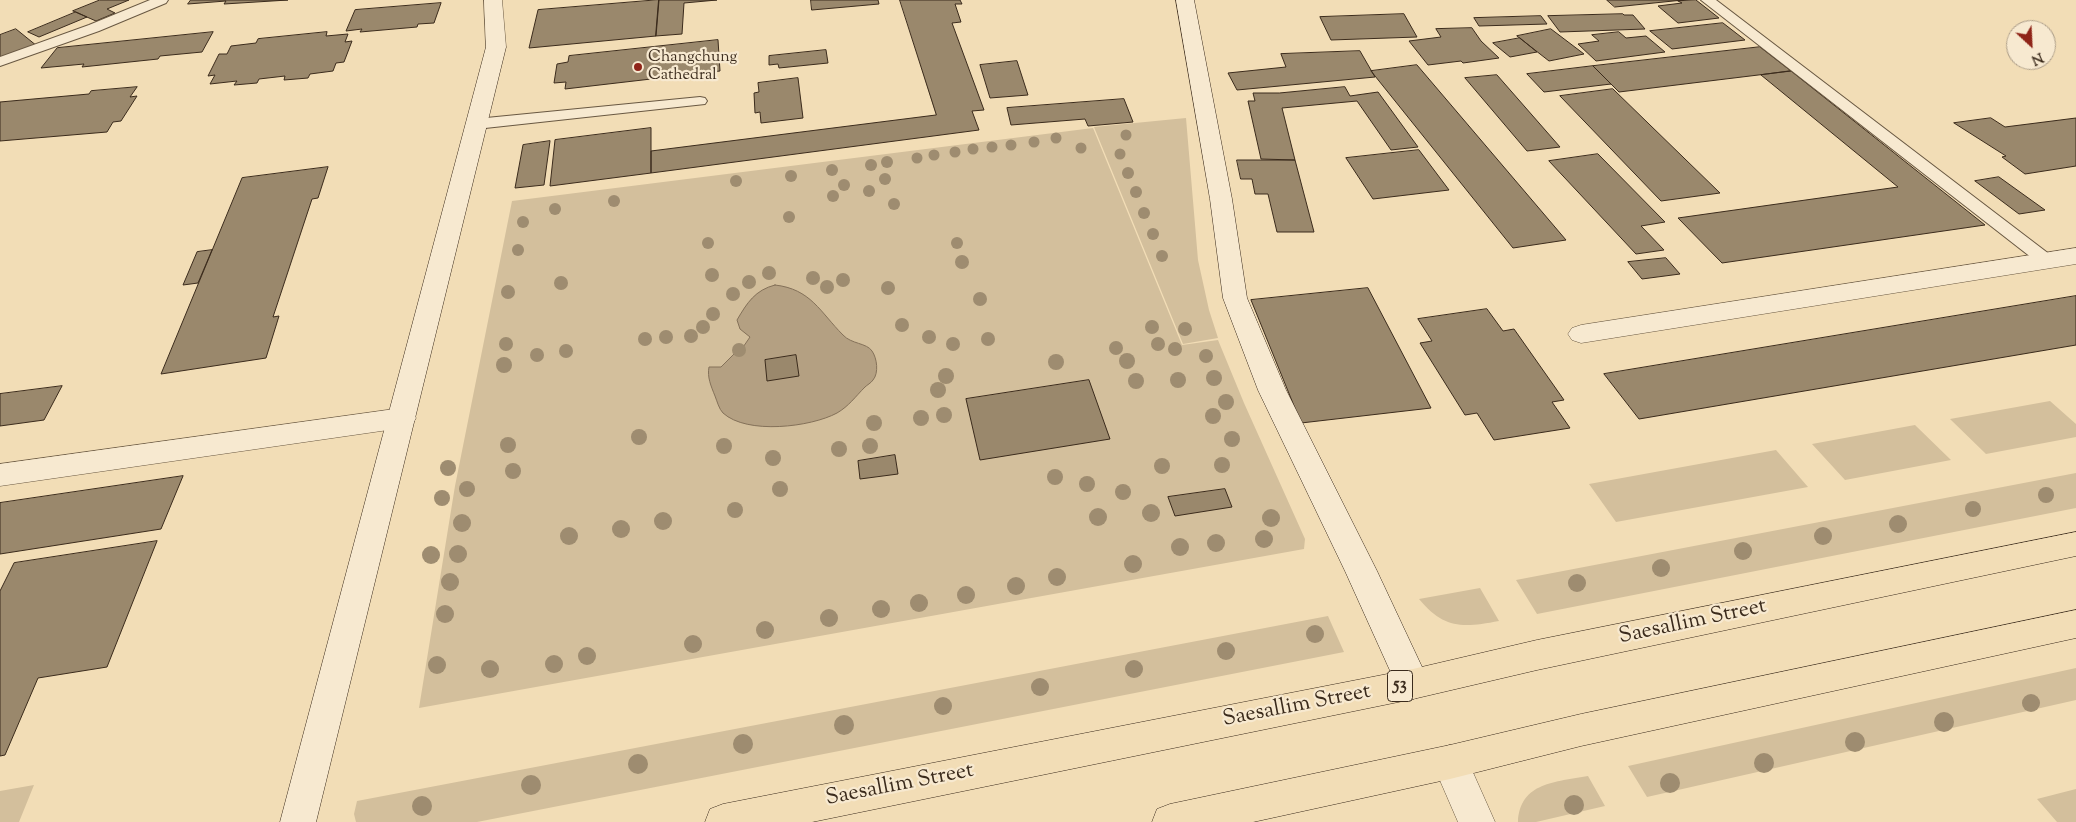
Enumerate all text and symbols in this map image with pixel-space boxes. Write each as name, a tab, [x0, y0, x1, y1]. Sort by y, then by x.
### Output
north arrow	[2006, 20, 2056, 70]
text: N	[2028, 46, 2046, 69]
place label: Changchung Cathedral	[648, 48, 737, 86]
marker: Changchung Cathedral	[632, 61, 644, 73]
street label: Saesallim Street	[1617, 594, 1769, 652]
road number: 53	[1388, 670, 1412, 701]
street label: Saesallim Street	[1221, 680, 1373, 734]
street label: Saesallim Street	[824, 759, 976, 813]

